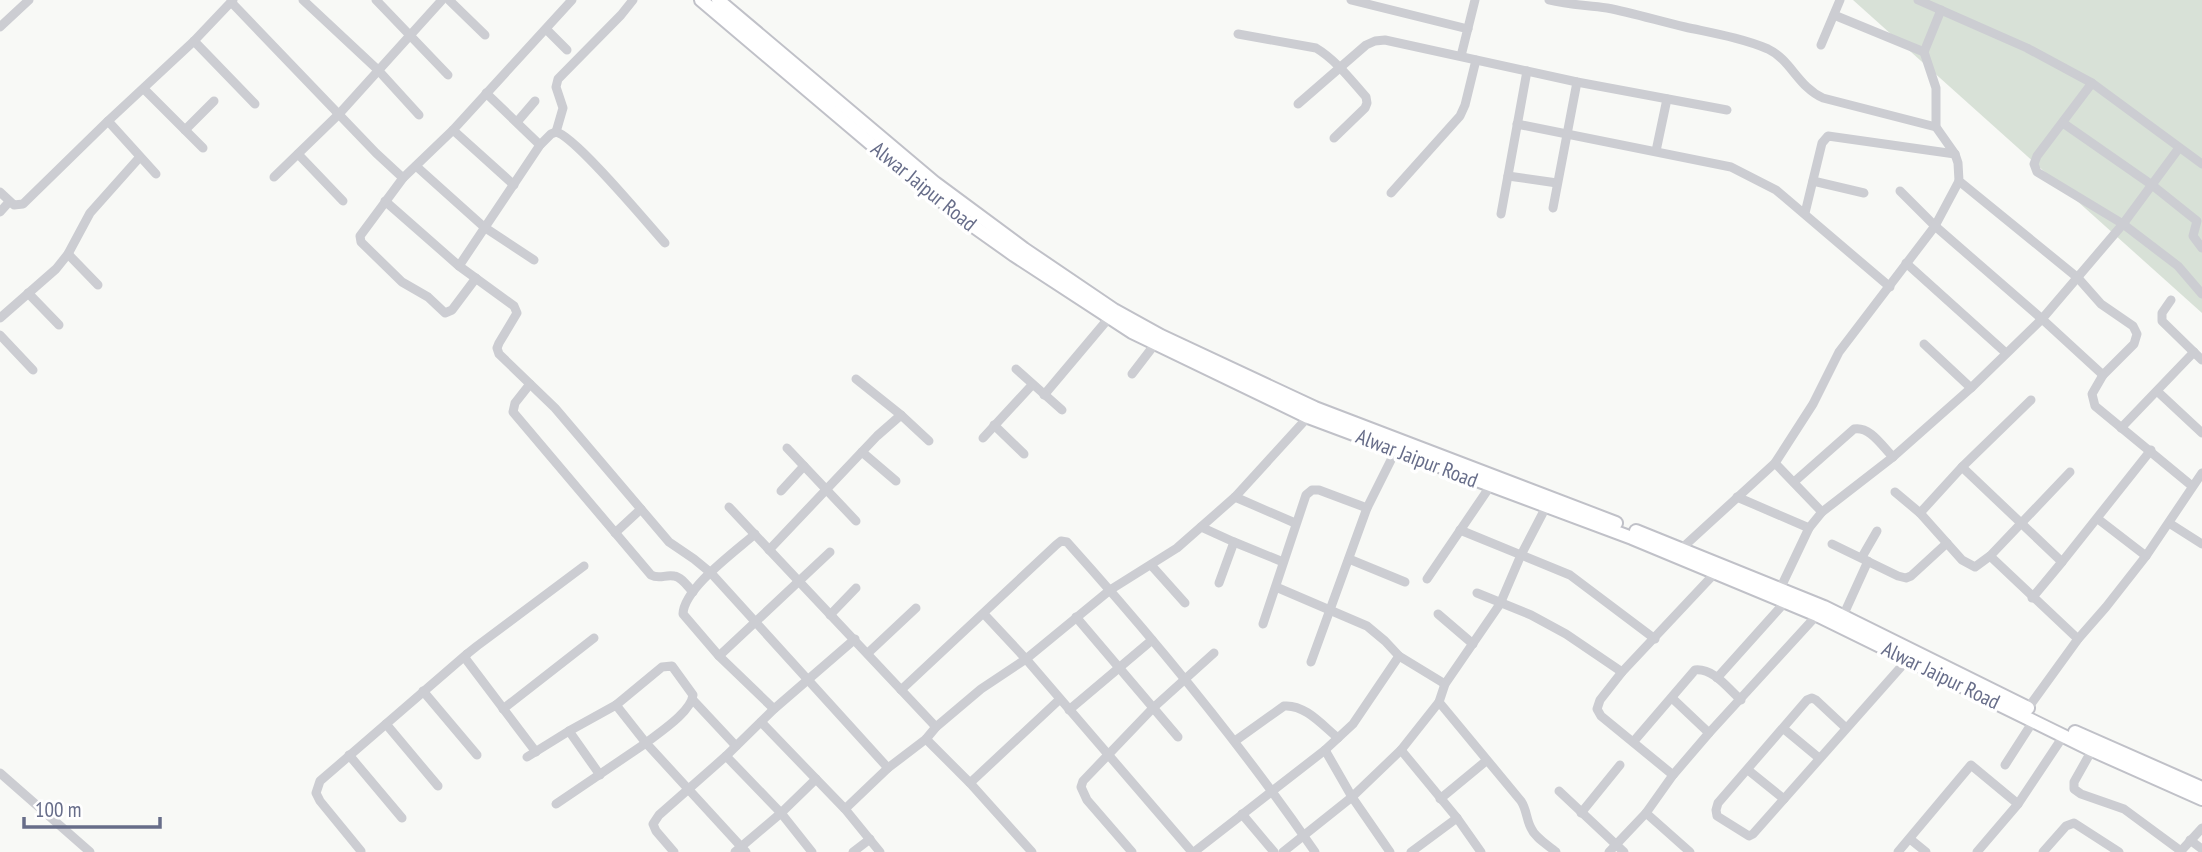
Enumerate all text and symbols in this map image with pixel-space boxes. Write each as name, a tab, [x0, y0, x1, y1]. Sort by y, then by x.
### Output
street label: Alwar Jaipur Road	[866, 135, 982, 237]
street label: Alwar Jaipur Road	[1352, 422, 1482, 494]
street label: Alwar Jaipur Road	[1878, 635, 2004, 715]
scale bar	[24, 786, 161, 830]
text: 100 m	[35, 796, 81, 823]

